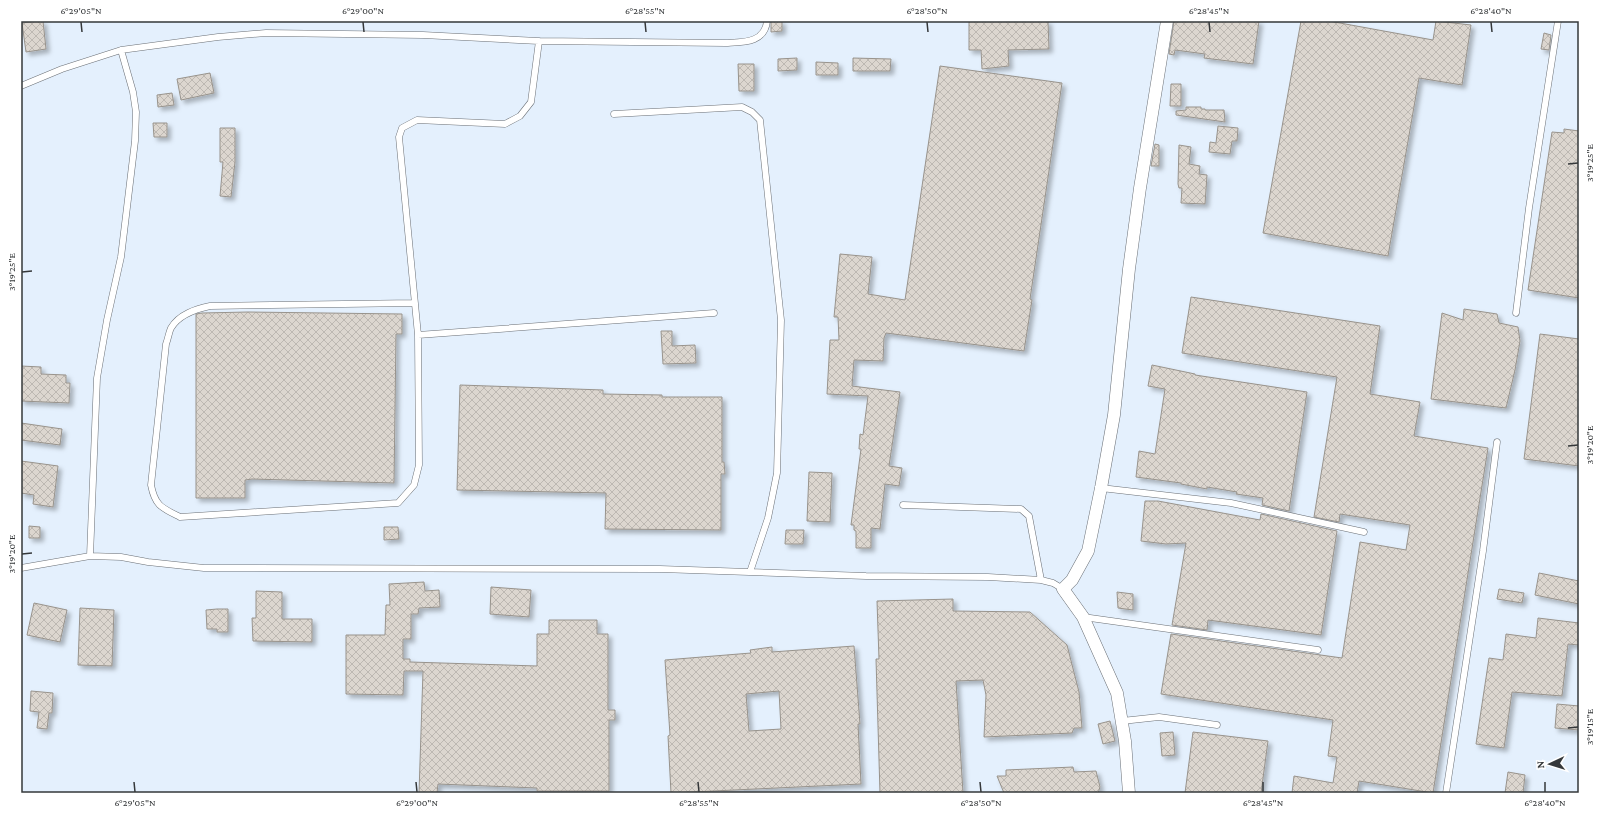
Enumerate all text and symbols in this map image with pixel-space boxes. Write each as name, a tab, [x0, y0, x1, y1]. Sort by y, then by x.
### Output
text: 6°29'05"N	[60, 5, 102, 16]
text: 6°29'00"N	[342, 5, 384, 16]
text: 6°28'55"N	[625, 5, 666, 16]
text: 6°28'50"N	[906, 5, 948, 16]
text: 6°28'45"N	[1189, 5, 1230, 16]
text: 6°28'40"N	[1470, 5, 1512, 16]
text: 3°19'25"E	[1584, 143, 1595, 182]
text: 3°19'25"E	[6, 252, 17, 291]
text: 3°19'20"E	[1584, 425, 1595, 464]
text: 3°19'20"E	[6, 534, 17, 573]
text: 3°19'15"E	[1584, 708, 1595, 745]
north arrow	[1530, 744, 1570, 784]
text: N	[1534, 760, 1546, 769]
text: 6°29'05"N	[114, 797, 156, 808]
text: 6°29'00"N	[396, 797, 438, 808]
text: 6°28'55"N	[679, 797, 720, 808]
text: 6°28'50"N	[960, 797, 1002, 808]
text: 6°28'45"N	[1243, 797, 1284, 808]
text: 6°28'40"N	[1524, 797, 1566, 808]

